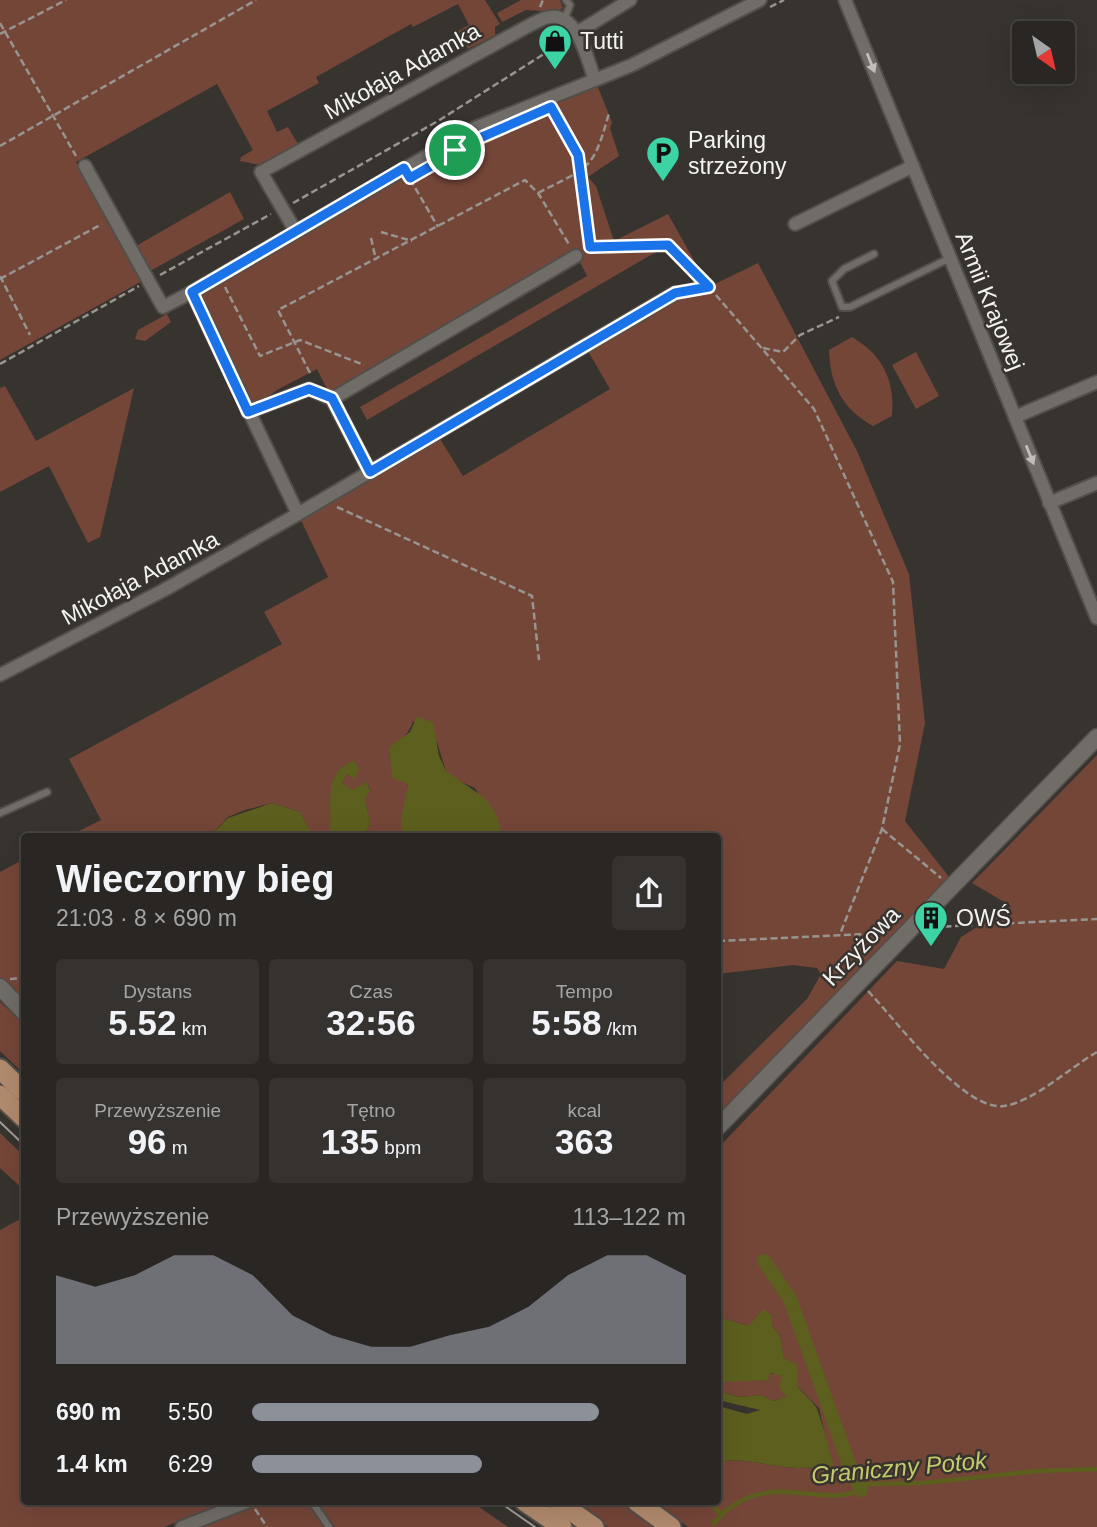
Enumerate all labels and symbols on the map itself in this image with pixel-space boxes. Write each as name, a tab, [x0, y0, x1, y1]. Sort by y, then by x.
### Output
street label: Mikołaja Adamka	[320, 17, 485, 125]
north arrow	[1012, 21, 1074, 84]
shop icon: Tutti	[536, 22, 574, 71]
place label: Tutti	[580, 28, 624, 54]
one-way arrow	[865, 53, 876, 74]
pin	[425, 120, 485, 180]
place label: Parking strzeżony	[688, 127, 787, 179]
parking icon: Parking strzeżony	[644, 134, 682, 183]
street label: Armii Krajowej	[950, 228, 1030, 374]
one-way arrow	[1025, 445, 1036, 466]
street label: Mikołaja Adamka	[57, 526, 223, 630]
building icon: OWŚ	[912, 899, 950, 948]
street label: Krzyżowa	[817, 901, 905, 991]
place label: OWŚ	[956, 904, 1011, 931]
water label: Graniczny Potok	[810, 1446, 990, 1489]

